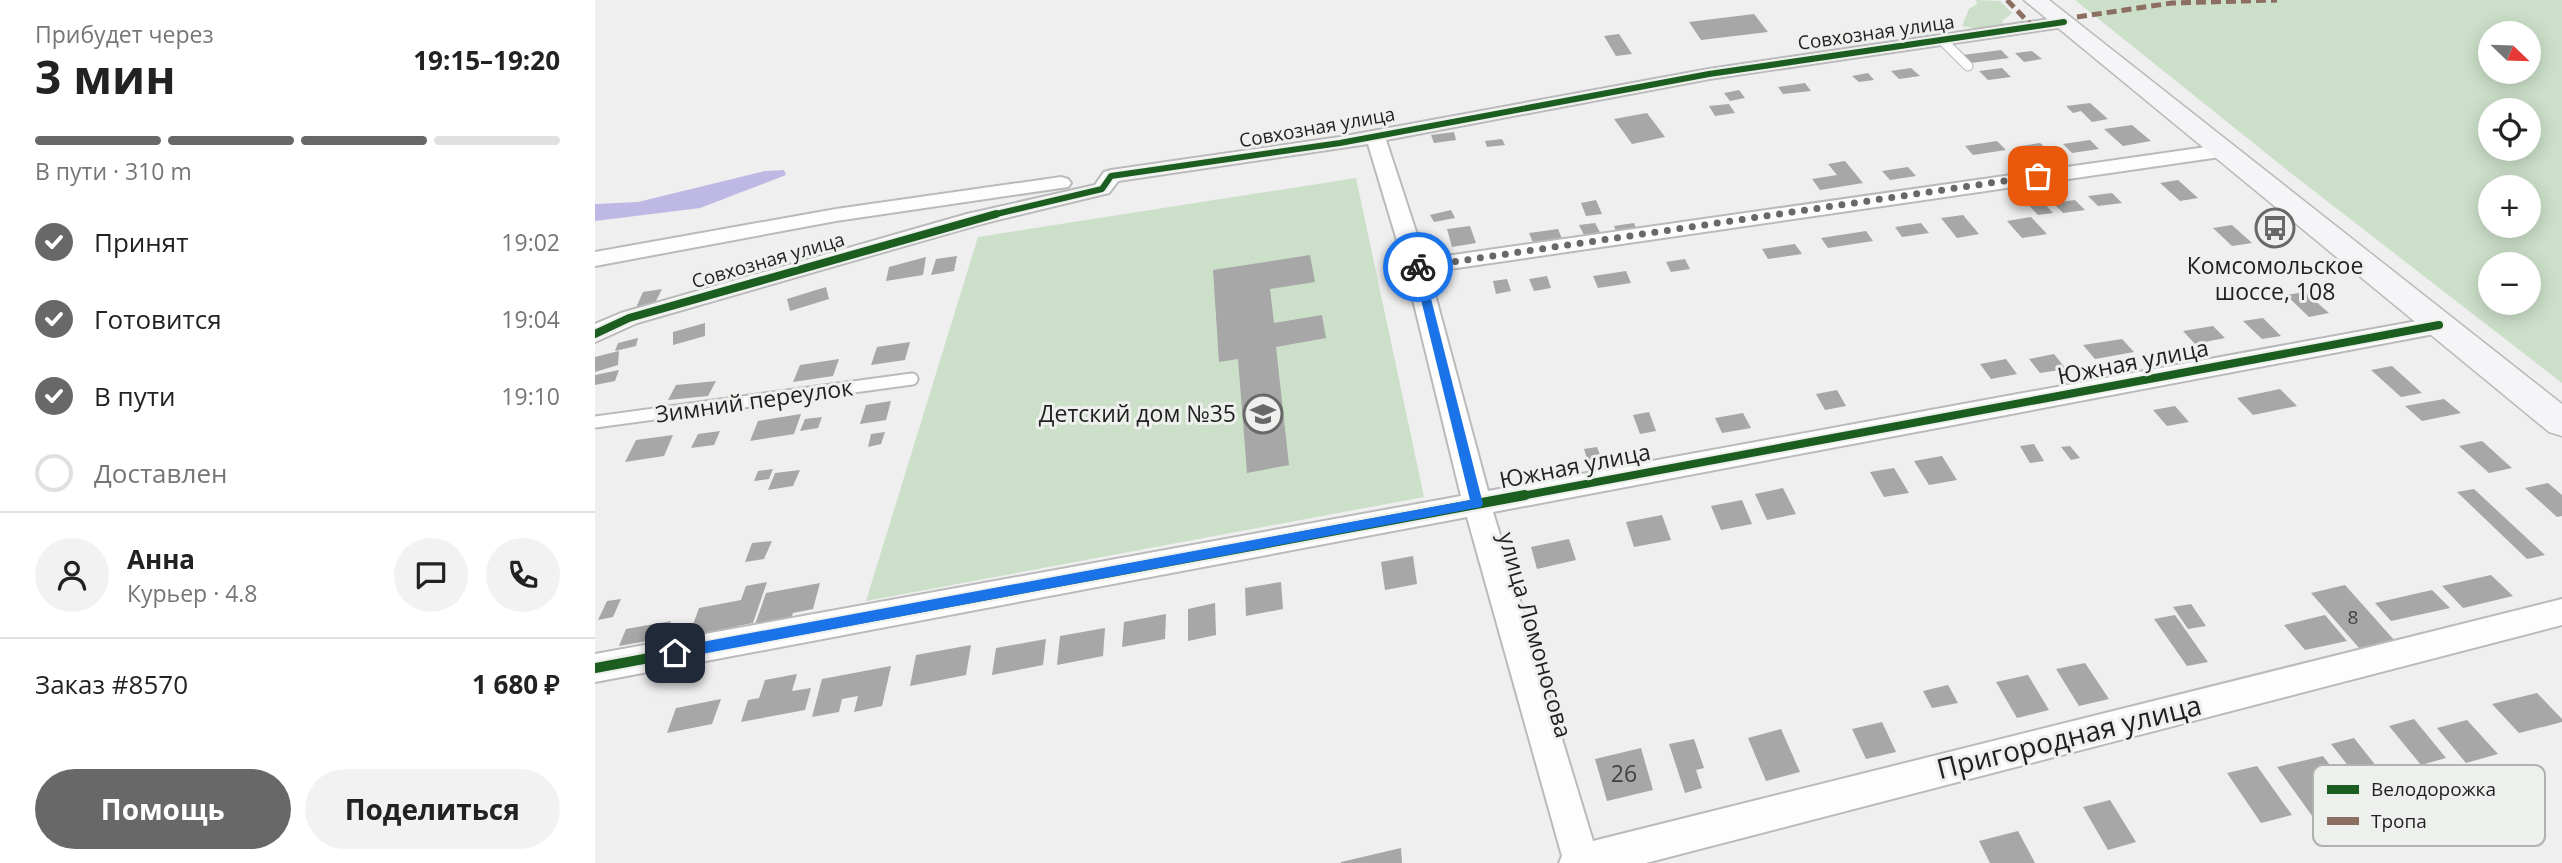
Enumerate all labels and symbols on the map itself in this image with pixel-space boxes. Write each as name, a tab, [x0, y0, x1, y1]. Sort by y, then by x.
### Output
street label: Совхозная улица	[1796, 8, 1956, 56]
north arrow	[2478, 21, 2541, 84]
street label: Совхозная улица	[1237, 100, 1397, 154]
pin	[2008, 146, 2068, 206]
bus stop icon: Комсомольское шоссе, 108	[2254, 207, 2296, 249]
street label: Совхозная улица	[689, 226, 847, 294]
courier	[1383, 232, 1453, 302]
place label: Комсомольское шоссе, 108	[2187, 249, 2363, 307]
street label: Южная улица	[2054, 331, 2211, 391]
street label: Зимний переулок	[653, 370, 855, 430]
school or university icon: Детский дом №35	[1242, 393, 1284, 435]
place label: Детский дом №35	[1039, 397, 1236, 429]
street label: Южная улица	[1496, 435, 1653, 495]
street label: улица Ломоносова	[1491, 528, 1581, 741]
house number: 8	[2348, 604, 2358, 630]
pin	[645, 623, 705, 683]
street label: Пригородная улица	[1933, 685, 2205, 787]
house number: 26	[1611, 757, 1637, 789]
legend	[2313, 765, 2545, 846]
text: Велодорожка	[2371, 776, 2496, 802]
text: Тропа	[2371, 808, 2427, 834]

